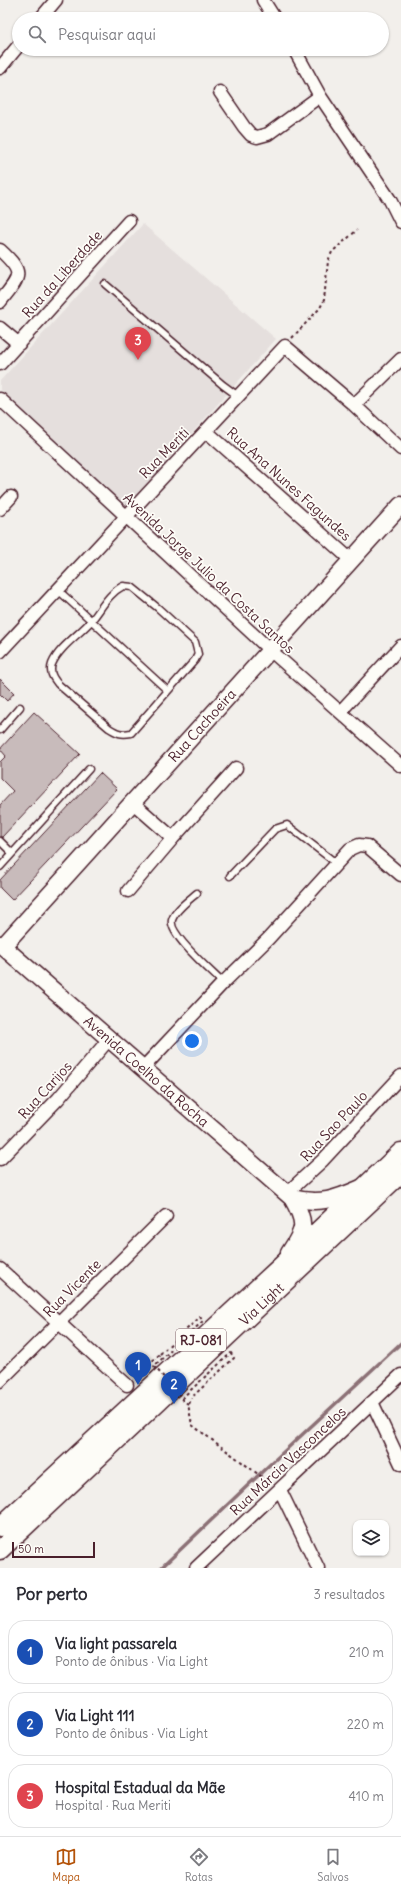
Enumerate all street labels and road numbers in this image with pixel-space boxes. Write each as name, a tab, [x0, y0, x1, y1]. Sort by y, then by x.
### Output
street label: Rua da Liberdade	[18, 227, 106, 321]
street label: Rua Ana Nunes Fagundes	[223, 423, 355, 545]
street label: Rua Meriti	[135, 424, 193, 482]
street label: Avenida Jorge Julio da Costa Santos	[120, 489, 298, 657]
street label: Rua Cachoeira	[164, 685, 240, 766]
street label: Avenida Coelho da Rocha	[80, 1012, 213, 1131]
street label: Rua Carijos	[14, 1057, 76, 1123]
street label: Rua Sao Paulo	[297, 1087, 371, 1165]
street label: Rua Vicente	[39, 1255, 105, 1321]
street label: Via Light	[236, 1279, 288, 1329]
road number: RJ-081	[176, 1329, 226, 1351]
street label: Rua Márcia Vasconcelos	[226, 1403, 350, 1519]

